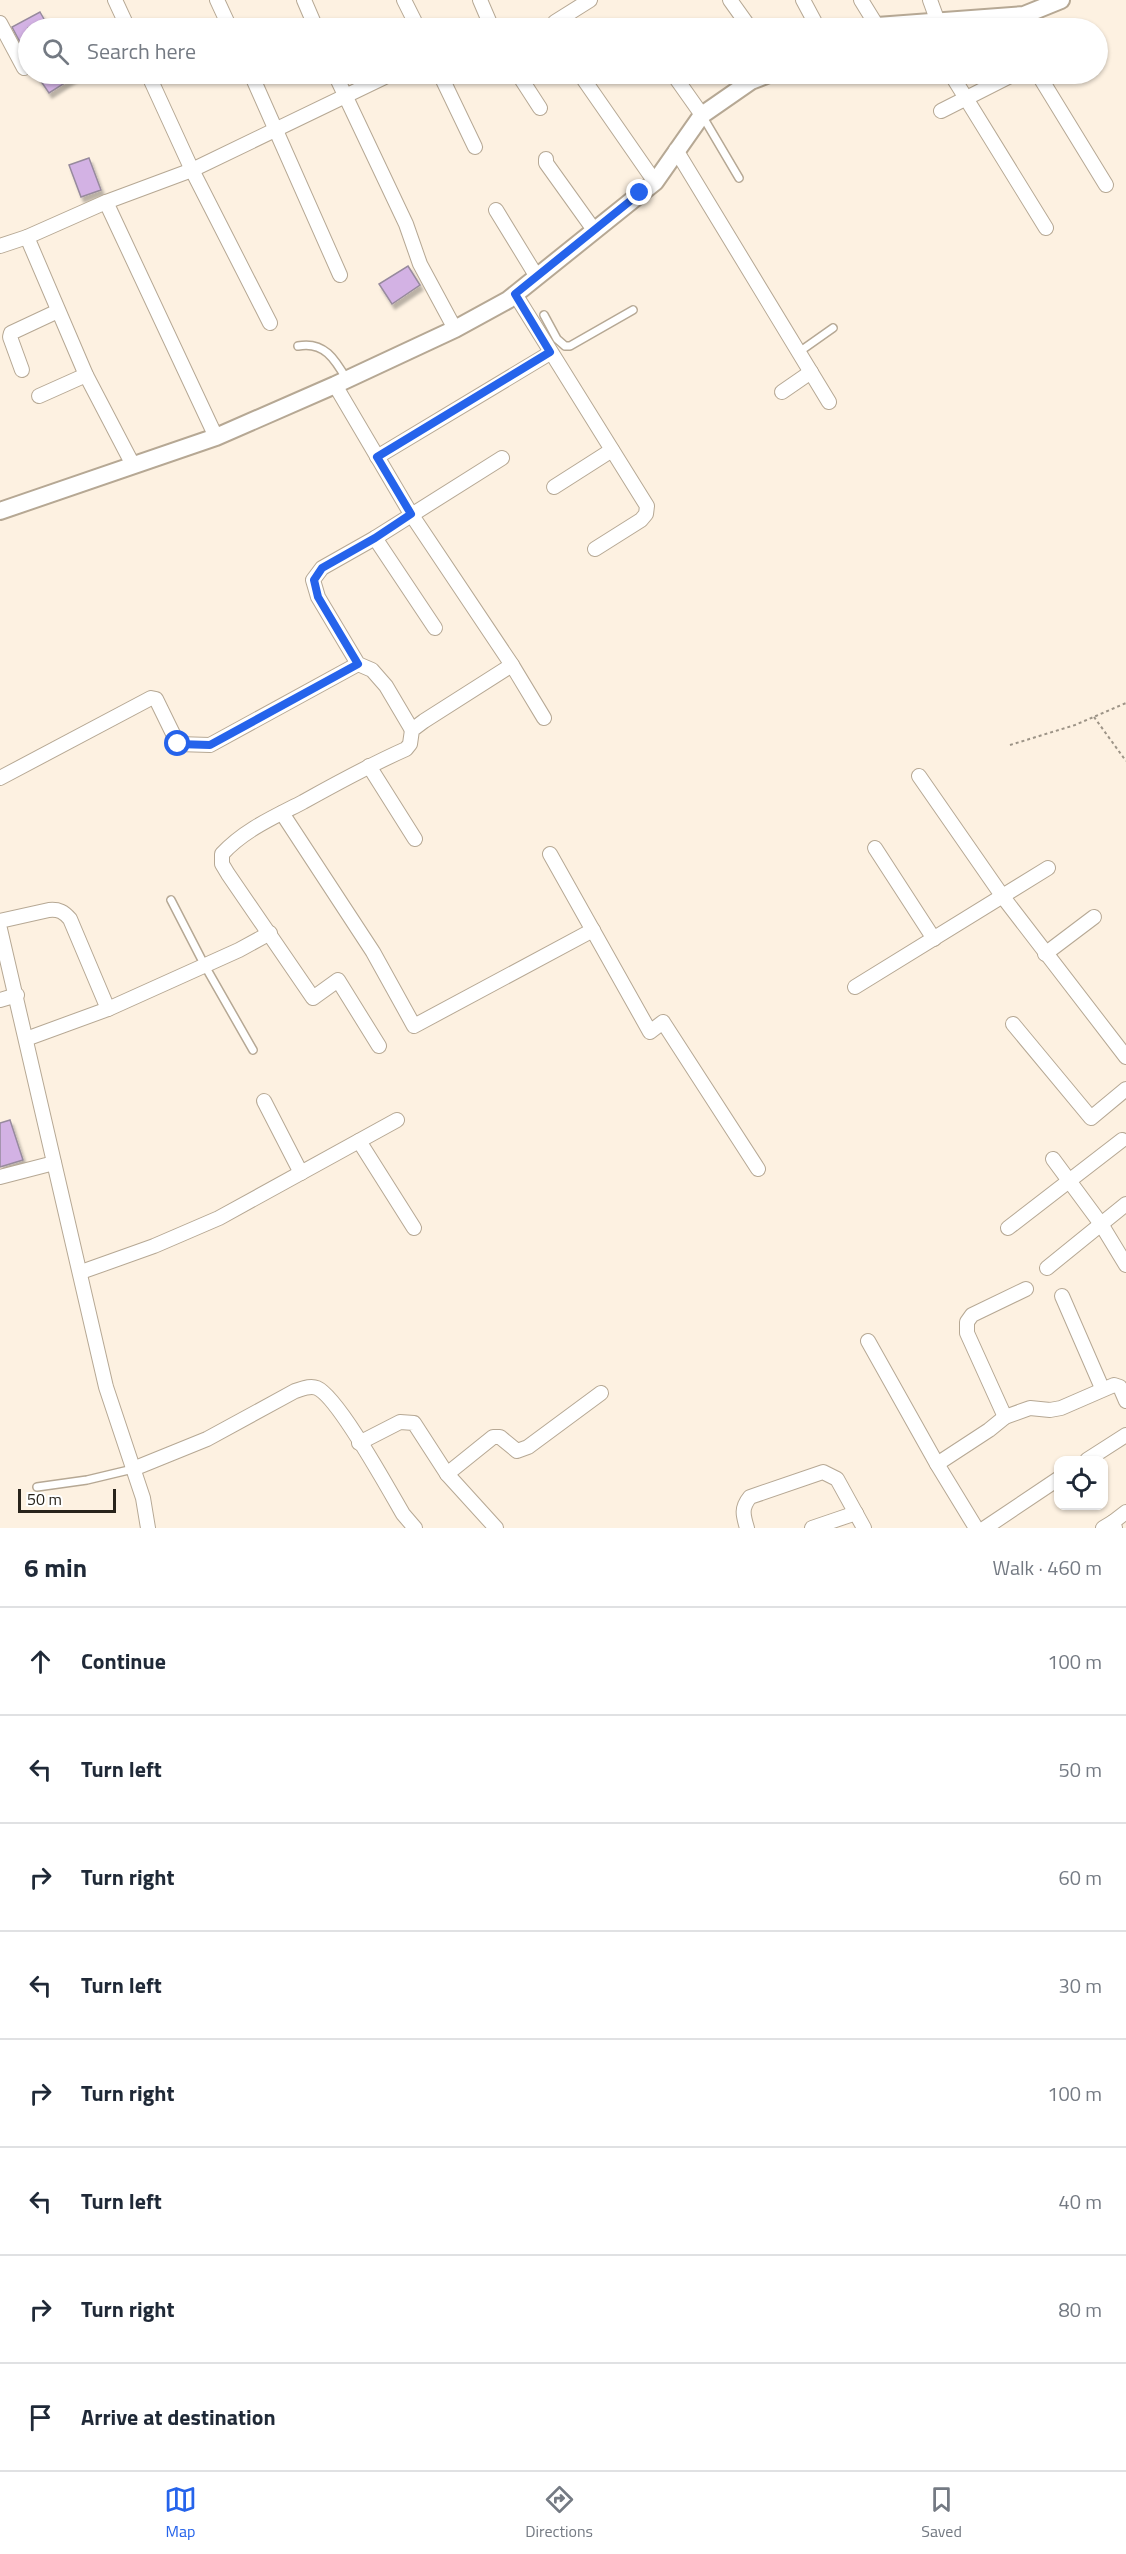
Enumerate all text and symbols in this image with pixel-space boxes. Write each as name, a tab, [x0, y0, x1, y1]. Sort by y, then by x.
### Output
search box	[18, 18, 1108, 84]
text: Search here	[87, 34, 196, 68]
icon: search	[39, 35, 72, 68]
route end	[626, 179, 652, 205]
route start	[164, 730, 190, 756]
map controls	[1054, 1456, 1108, 1510]
button: locate	[1054, 1456, 1108, 1510]
scale bar	[18, 1486, 116, 1514]
text: 50 m	[27, 1487, 62, 1511]
text: 6 min	[24, 1548, 87, 1587]
text: Walk · 460 m	[993, 1552, 1102, 1583]
text: Continue	[81, 1644, 166, 1678]
icon: ahead	[24, 1645, 57, 1678]
text: 100 m	[1047, 1646, 1102, 1677]
text: Turn left	[81, 1752, 162, 1786]
icon: left	[24, 1753, 57, 1786]
text: 50 m	[1058, 1754, 1102, 1785]
text: Turn right	[81, 1860, 175, 1894]
icon: right	[24, 1861, 57, 1894]
text: 60 m	[1058, 1862, 1102, 1893]
text: Turn left	[81, 1968, 162, 2002]
icon: left	[24, 1969, 57, 2002]
text: 30 m	[1058, 1970, 1102, 2001]
text: Turn right	[81, 2076, 175, 2110]
icon: right	[24, 2077, 57, 2110]
text: 100 m	[1047, 2078, 1102, 2109]
text: Turn left	[81, 2184, 162, 2218]
icon: left	[24, 2185, 57, 2218]
text: 40 m	[1058, 2186, 1102, 2217]
text: Turn right	[81, 2292, 175, 2326]
icon: right	[24, 2293, 57, 2326]
text: 80 m	[1058, 2294, 1102, 2325]
text: Arrive at destination	[81, 2400, 276, 2434]
icon: arrive	[24, 2401, 57, 2434]
tab: Map	[164, 2483, 197, 2543]
tab: Directions	[525, 2483, 593, 2543]
tab: Saved	[921, 2483, 962, 2543]

